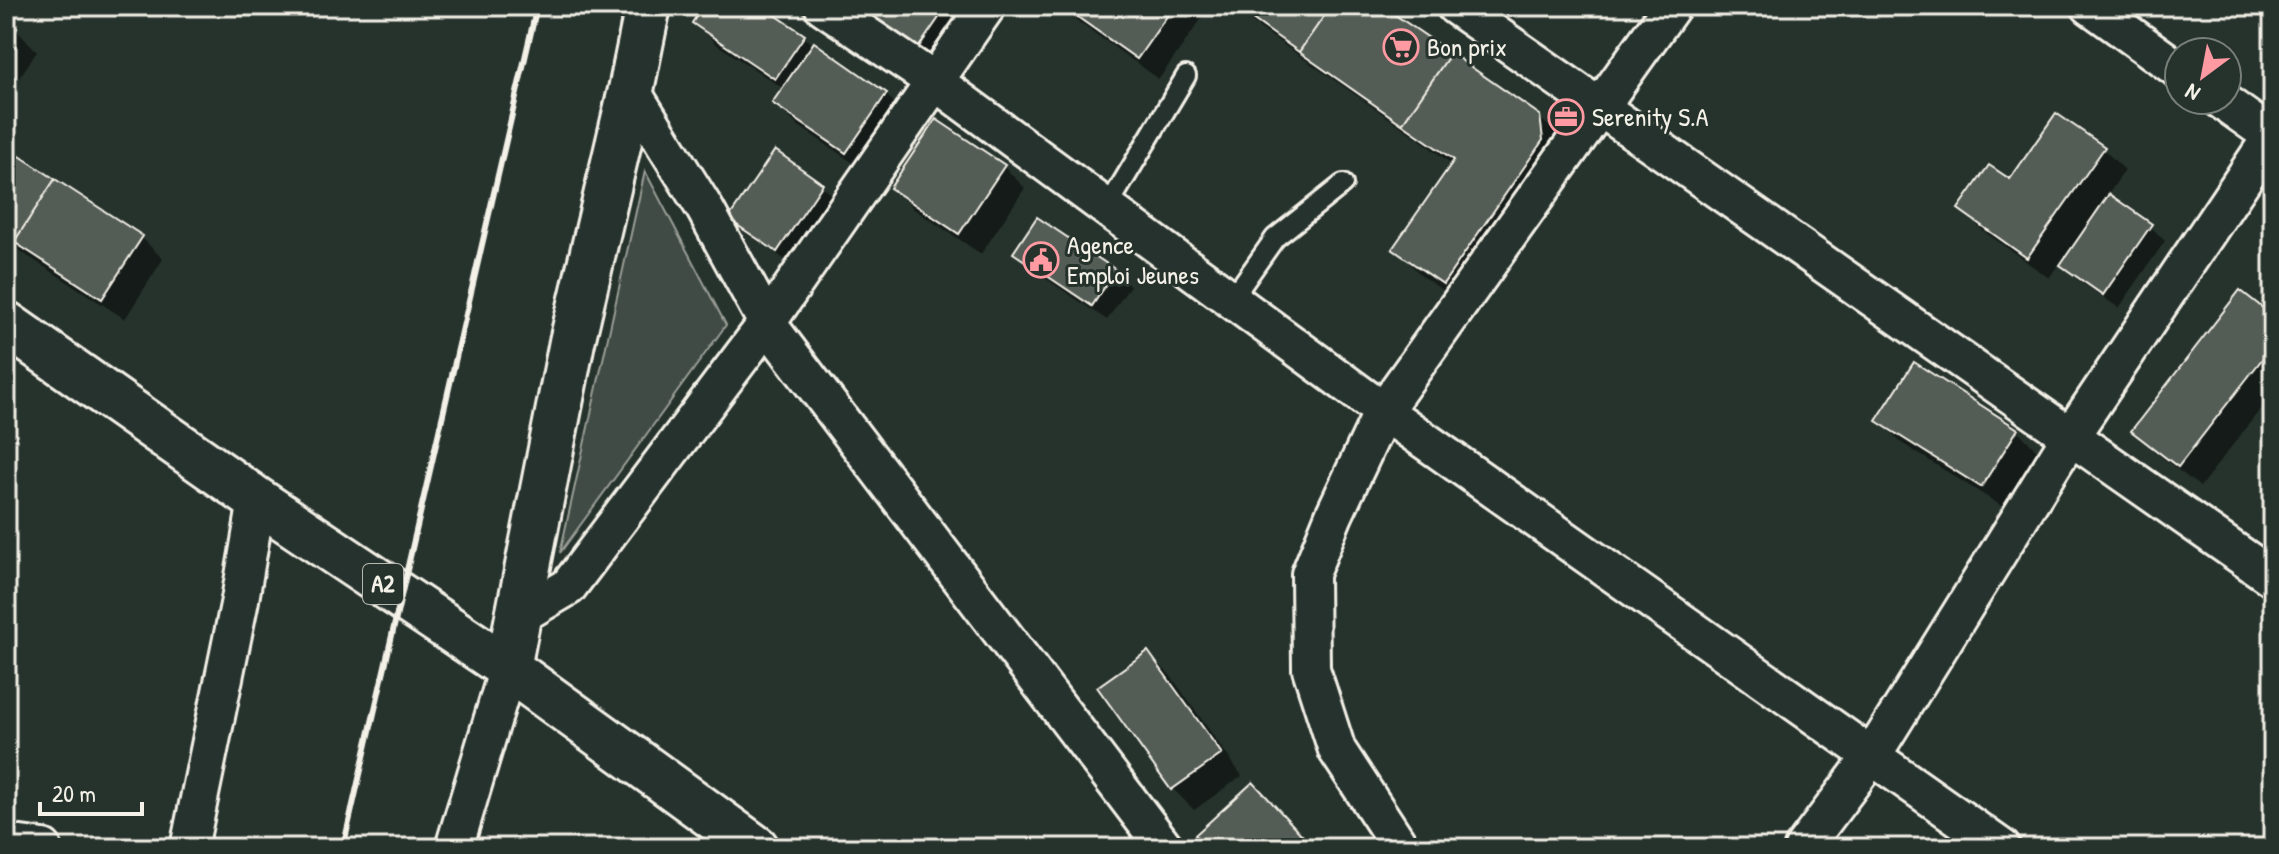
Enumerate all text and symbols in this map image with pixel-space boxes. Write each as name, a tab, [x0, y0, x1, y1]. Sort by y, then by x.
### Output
supermarket icon: Bon prix	[1382, 28, 1420, 66]
place label: Bon prix	[1427, 29, 1507, 64]
north arrow	[2163, 36, 2243, 116]
text: N	[2179, 77, 2205, 109]
office icon: Serenity S.A	[1547, 98, 1585, 136]
place label: Serenity S.A	[1592, 99, 1709, 134]
place label: Agence Emploi Jeunes	[1067, 227, 1199, 292]
public building icon: Agence Emploi Jeunes	[1022, 241, 1060, 279]
road number: A2	[363, 564, 403, 604]
scale bar	[40, 766, 142, 816]
text: 20 m	[52, 777, 96, 809]

